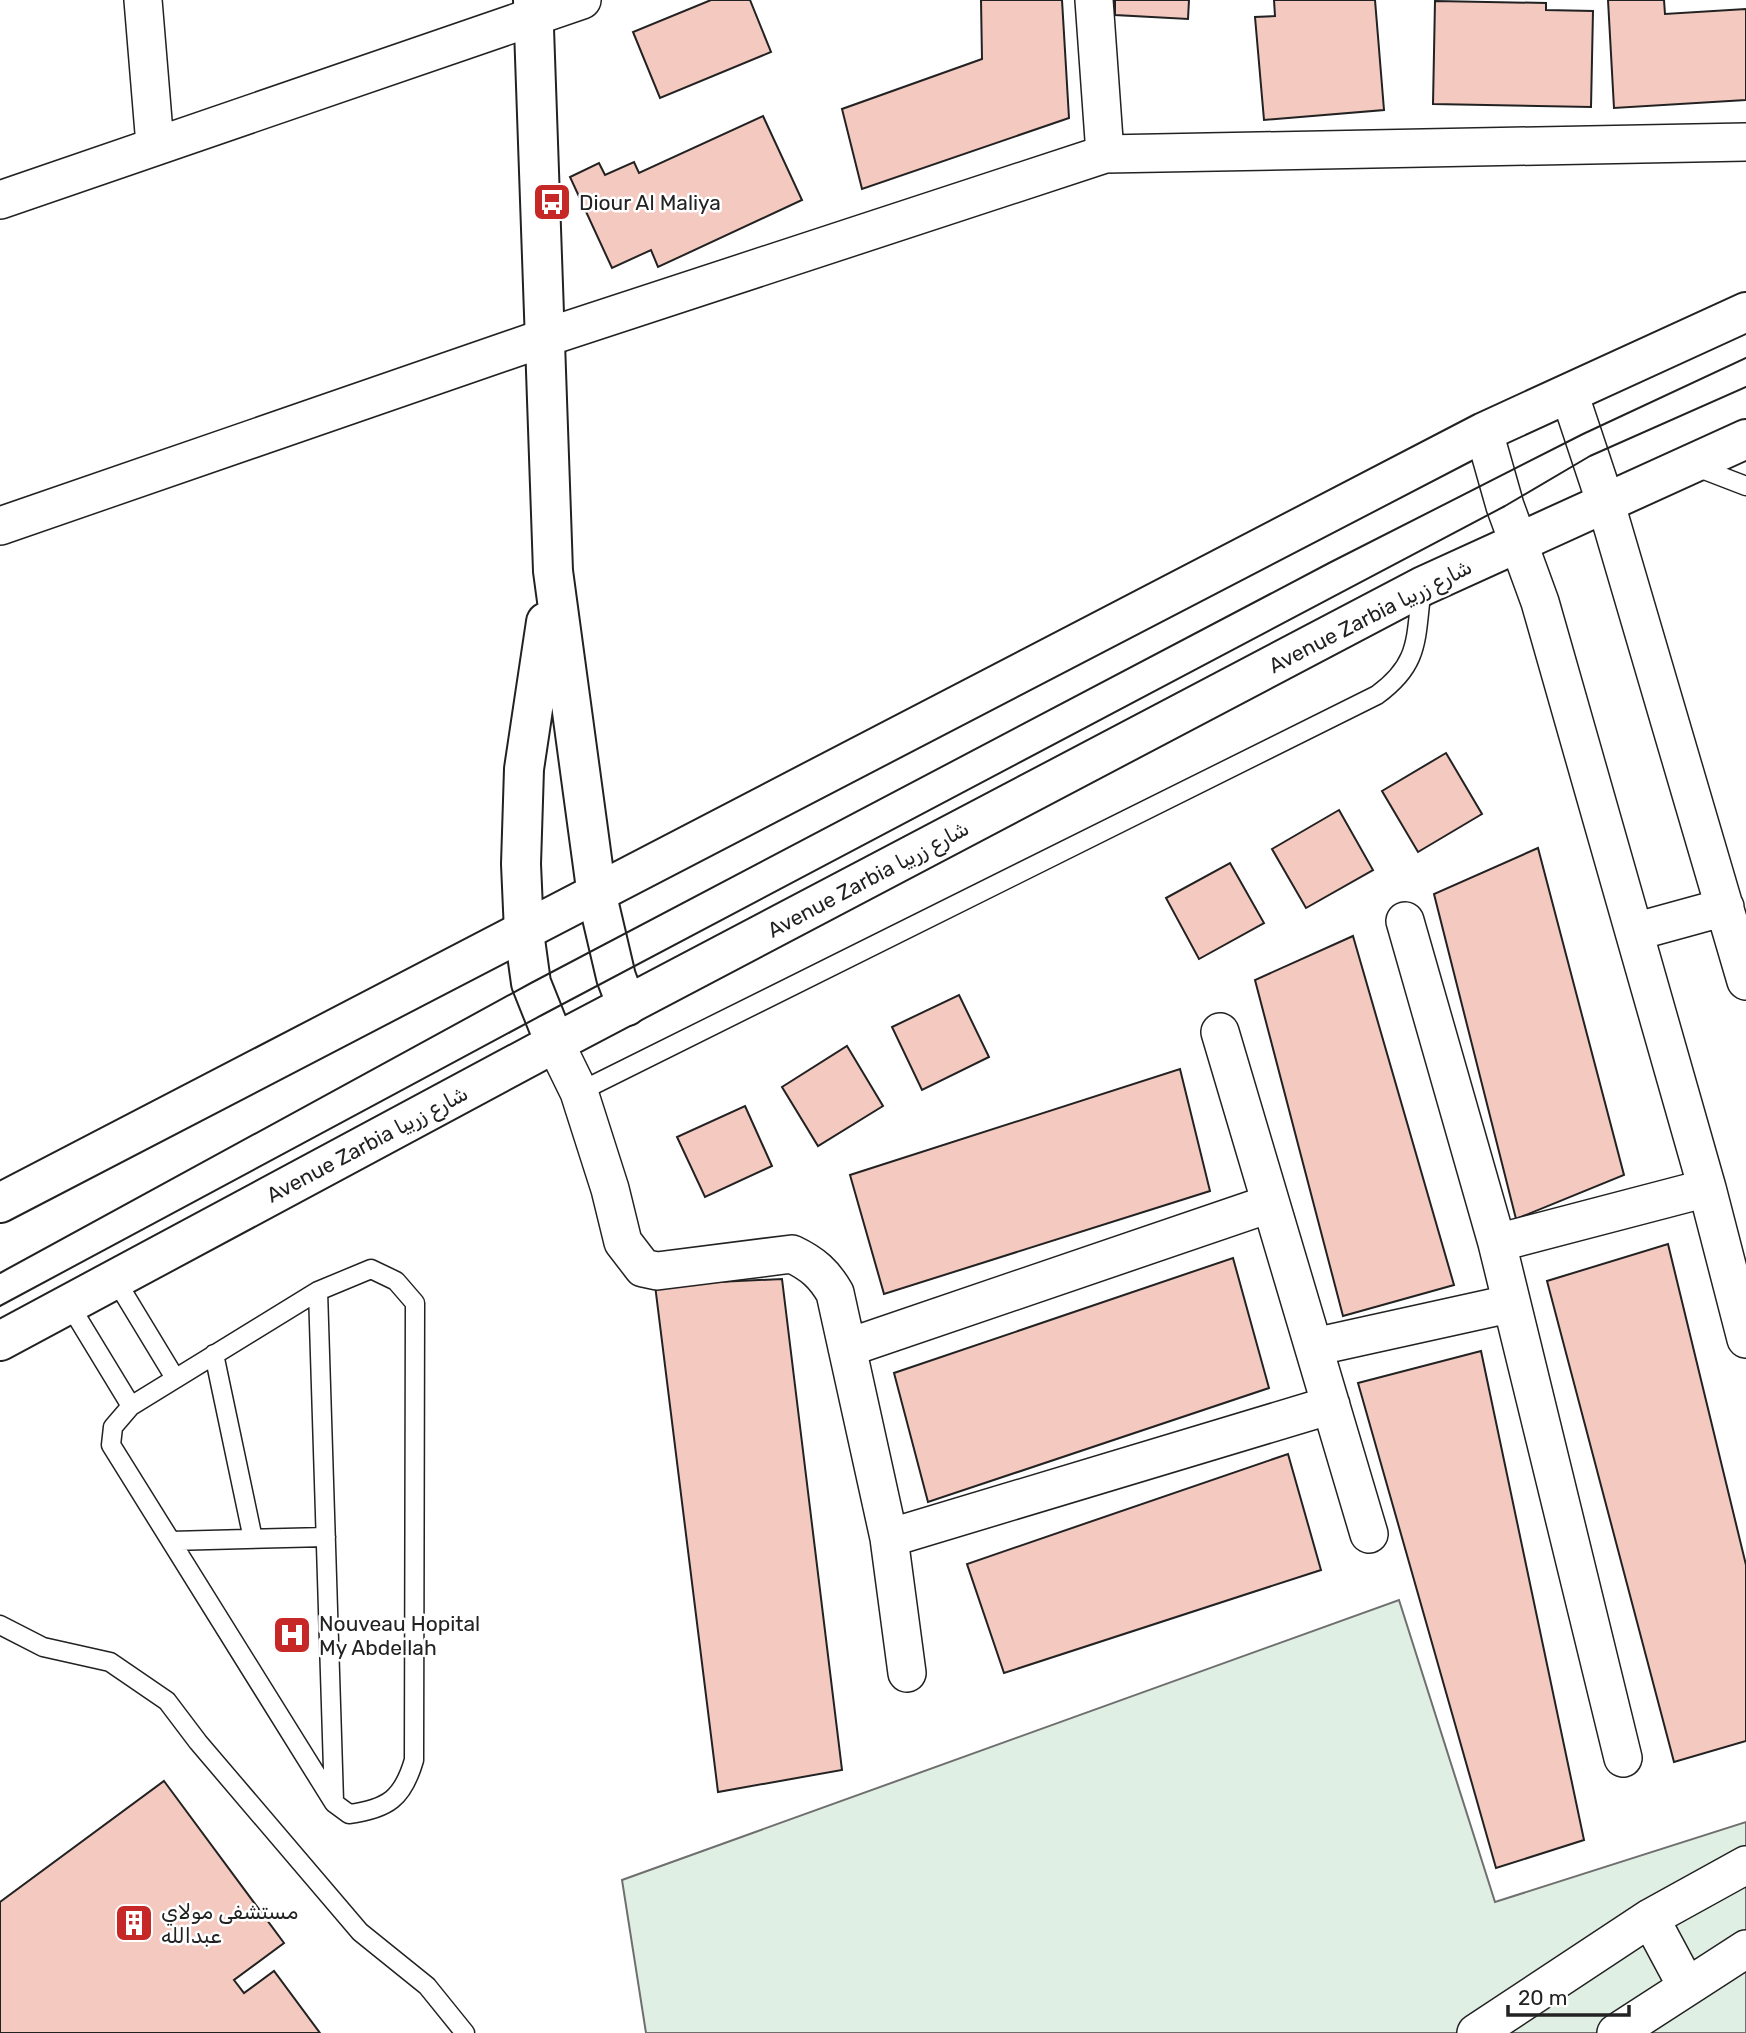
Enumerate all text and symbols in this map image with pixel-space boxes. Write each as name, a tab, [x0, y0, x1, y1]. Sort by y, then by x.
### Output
bus stop icon: Diour Al Maliya	[531, 181, 573, 223]
place label: Diour Al Maliya	[579, 190, 721, 215]
street label: Avenue Zarbia شارع زربيا	[1264, 554, 1477, 680]
street label: Avenue Zarbia شارع زربيا	[763, 815, 974, 945]
street label: Avenue Zarbia شارع زربيا	[262, 1080, 473, 1210]
place label: Nouveau Hopital My Abdellah	[319, 1611, 480, 1660]
hospital icon: Nouveau Hopital My Abdellah	[271, 1614, 313, 1656]
place label: مستشفى مولاي عبدالله	[161, 1899, 298, 1948]
building icon: مستشفى مولاي عبدالله	[113, 1902, 155, 1944]
scale bar	[1508, 1974, 1629, 2018]
text: 20 m	[1518, 1985, 1567, 2010]

